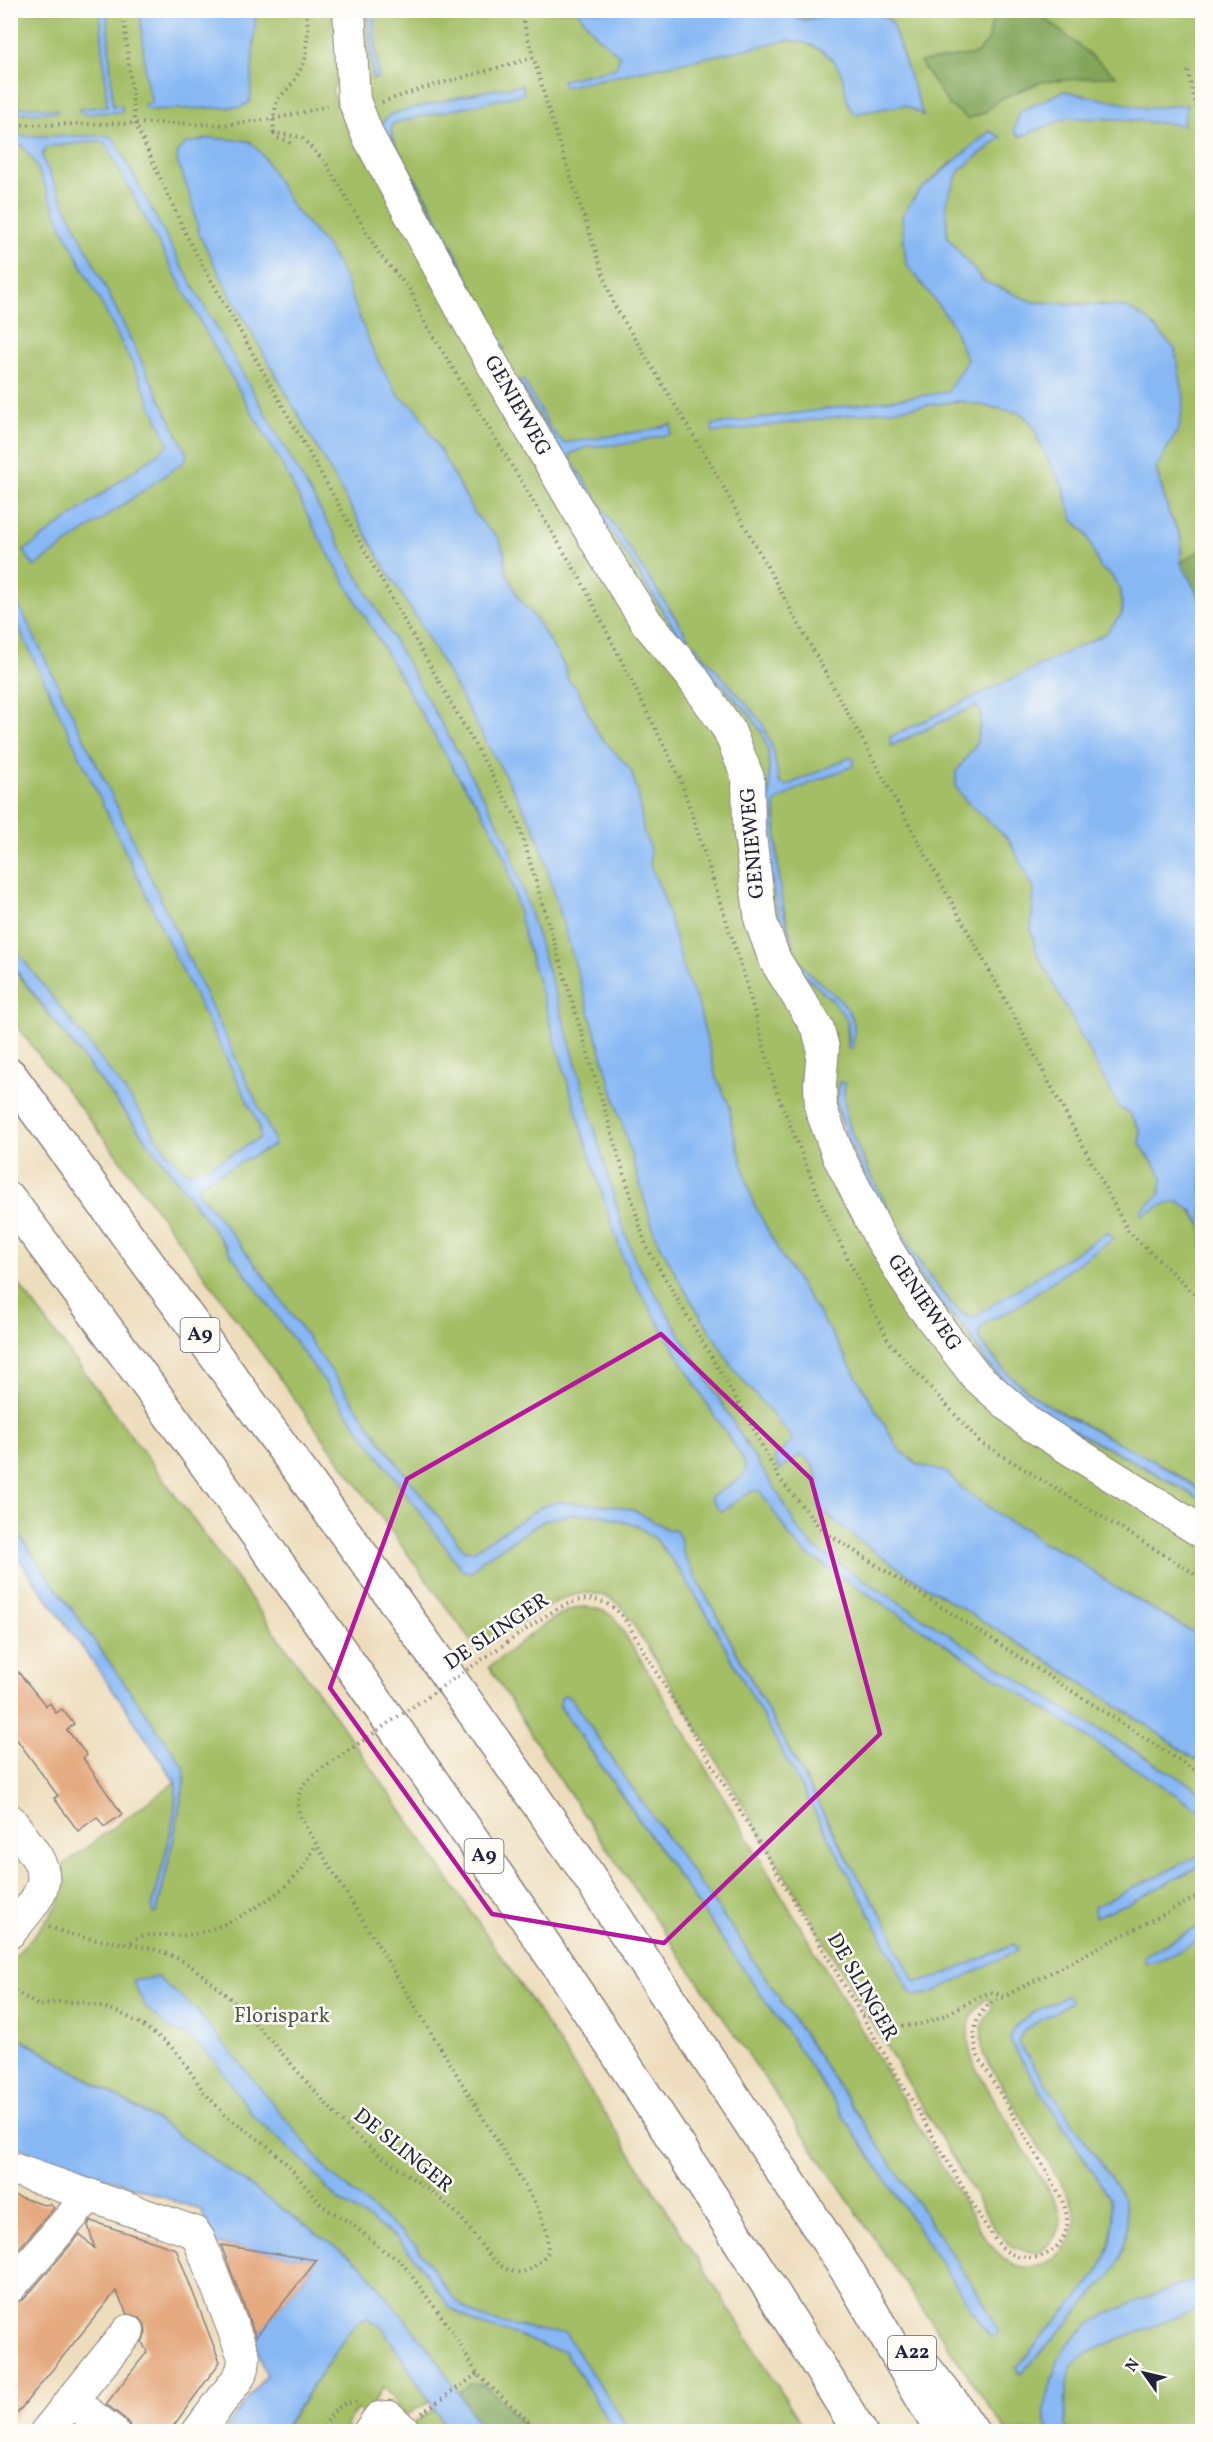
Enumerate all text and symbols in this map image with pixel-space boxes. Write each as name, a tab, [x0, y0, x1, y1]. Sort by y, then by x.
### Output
street label: GENIEWEG	[476, 350, 558, 462]
street label: GENIEWEG	[734, 786, 772, 900]
street label: GENIEWEG	[880, 1249, 968, 1357]
road number: A9	[180, 1318, 220, 1352]
street label: DE SLINGER	[439, 1586, 555, 1678]
road number: A9	[464, 1839, 504, 1873]
street label: DE SLINGER	[819, 1927, 905, 2047]
park label: Florispark	[234, 2002, 331, 2031]
street label: DE SLINGER	[347, 2102, 459, 2200]
road number: A22	[888, 2336, 936, 2370]
north arrow	[1114, 2343, 1174, 2403]
text: N	[1121, 2354, 1146, 2377]

